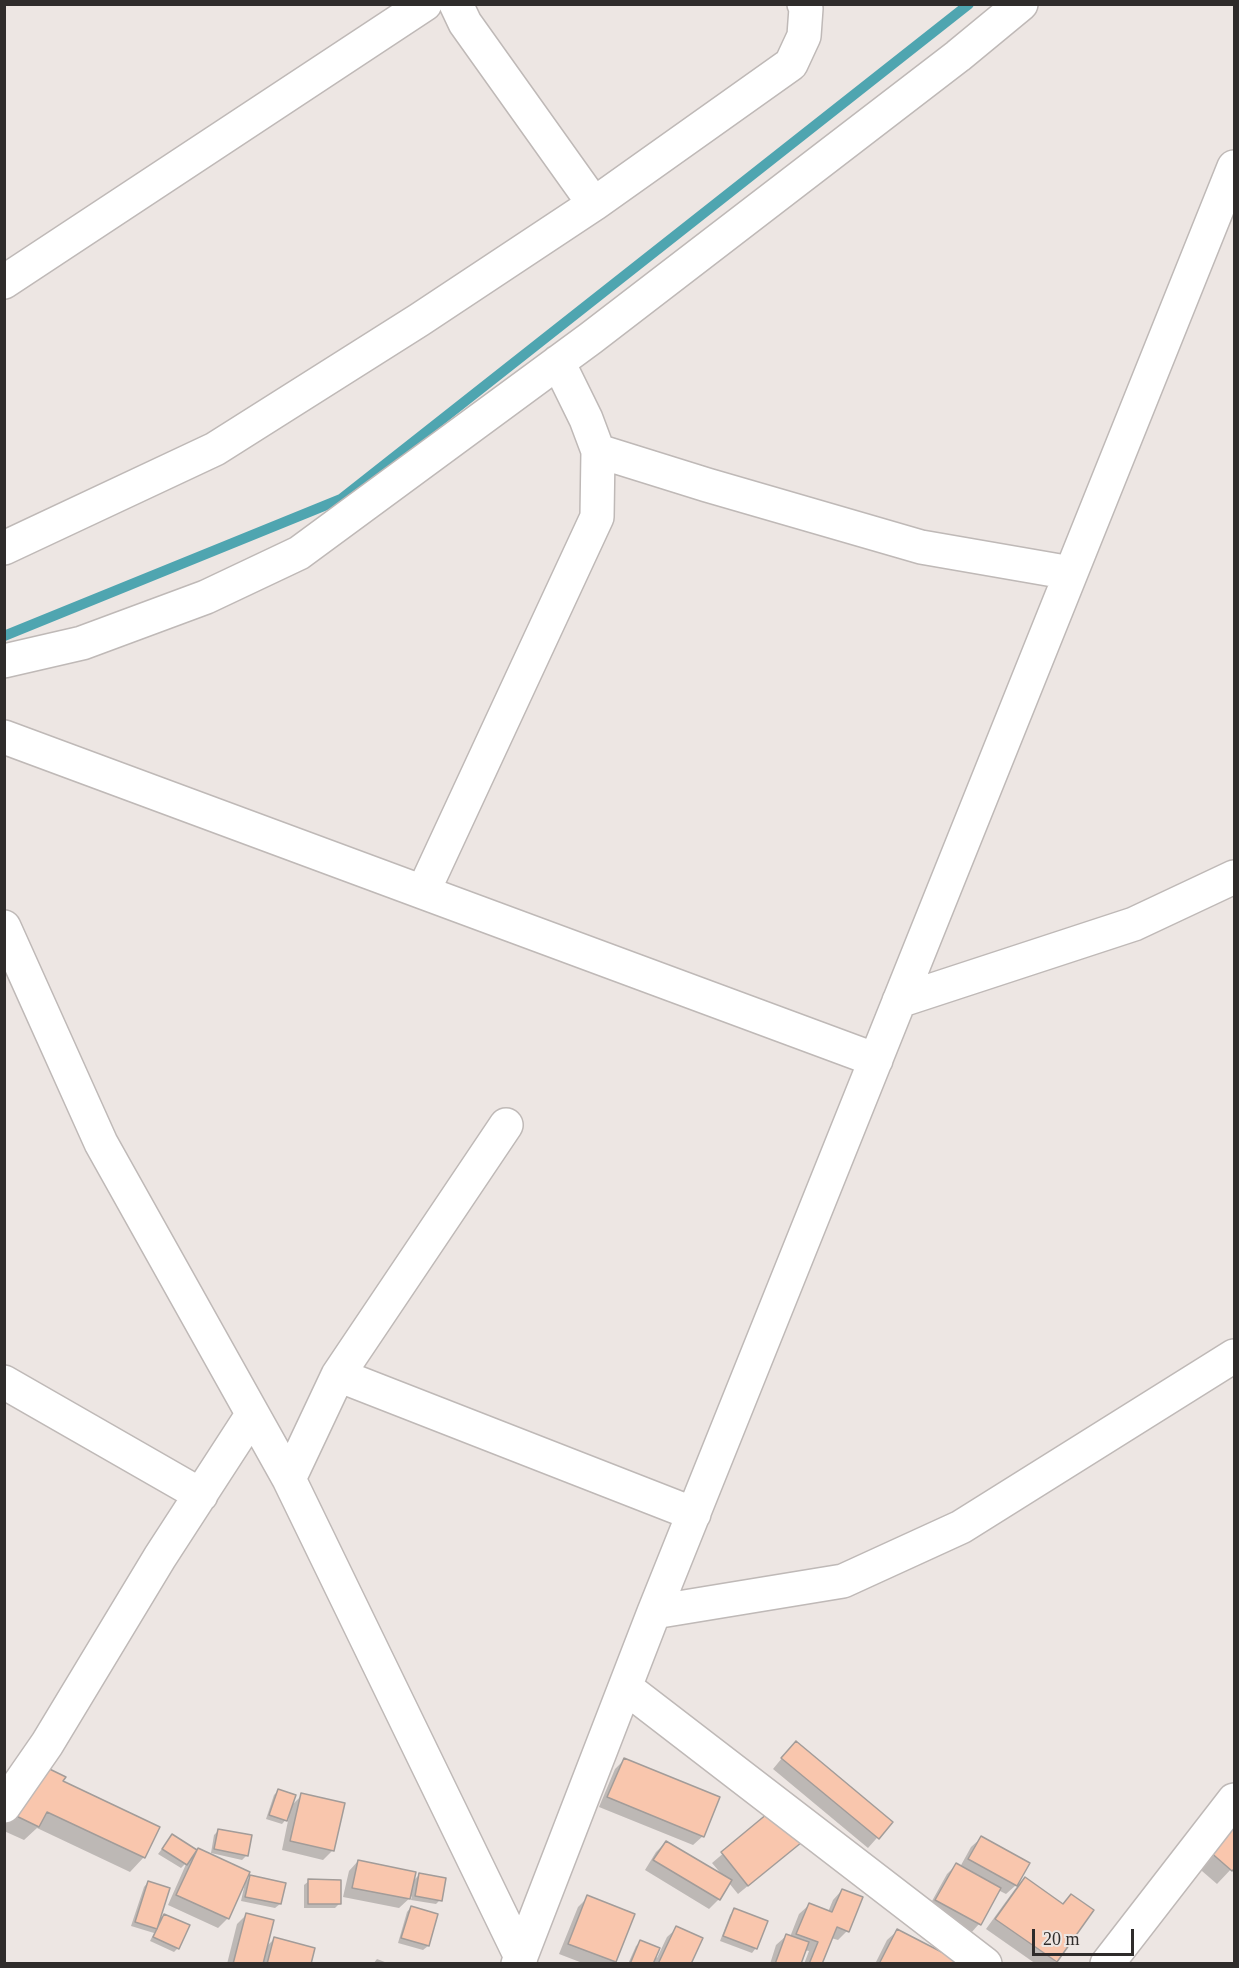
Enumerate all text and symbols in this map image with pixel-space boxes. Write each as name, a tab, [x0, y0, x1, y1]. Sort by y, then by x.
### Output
scale bar	[1035, 1917, 1137, 1955]
text: 20 m	[1043, 1929, 1080, 1949]

